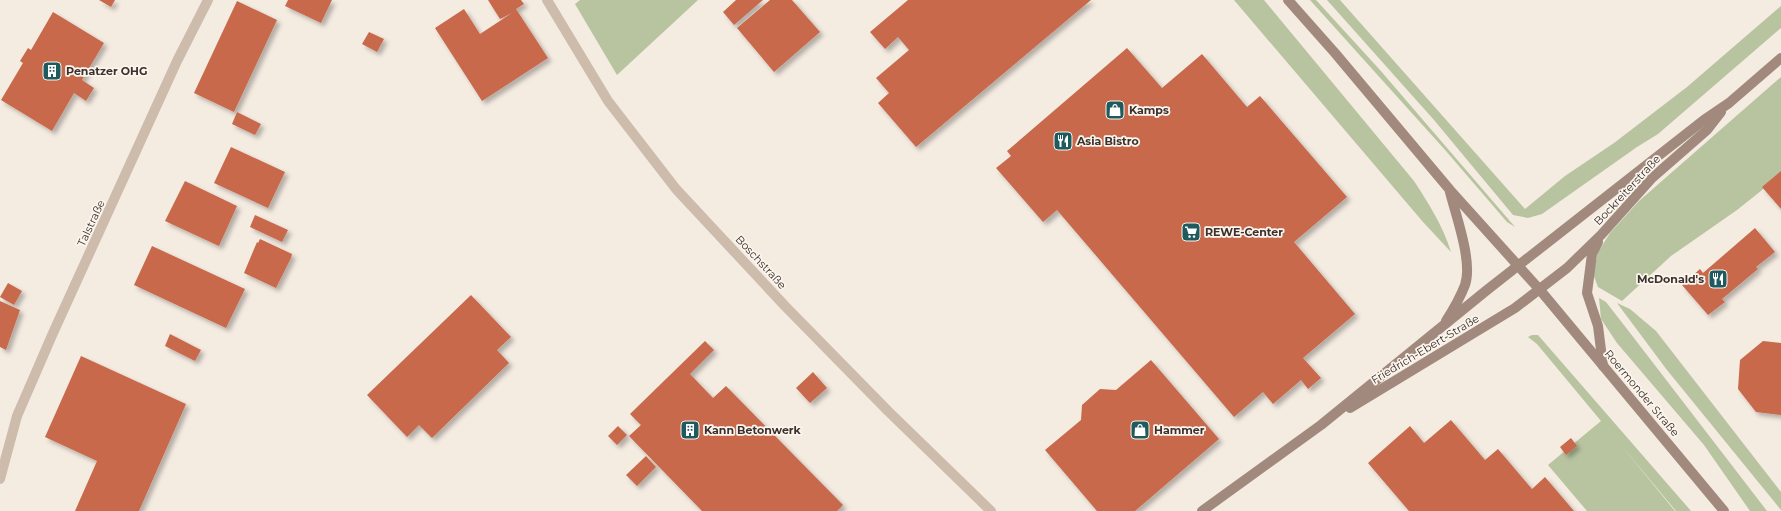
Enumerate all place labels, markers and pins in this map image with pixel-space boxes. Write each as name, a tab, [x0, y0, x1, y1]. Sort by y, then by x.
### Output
building icon: Penatzer OHG	[41, 60, 63, 82]
place label: Penatzer OHG	[66, 64, 147, 78]
shop icon: Kamps	[1104, 99, 1126, 121]
place label: Kamps	[1129, 103, 1169, 117]
restaurant icon: Asia Bistro	[1052, 130, 1074, 152]
place label: Asia Bistro	[1076, 134, 1139, 148]
supermarket icon: REWE-Center	[1180, 221, 1202, 243]
place label: REWE-Center	[1205, 225, 1283, 239]
restaurant icon: McDonald's	[1707, 268, 1729, 290]
place label: McDonald's	[1637, 272, 1704, 286]
building icon: Kann Betonwerk	[679, 419, 701, 441]
shop icon: Hammer	[1129, 419, 1151, 441]
place label: Kann Betonwerk	[704, 423, 802, 437]
place label: Hammer	[1154, 423, 1205, 437]

